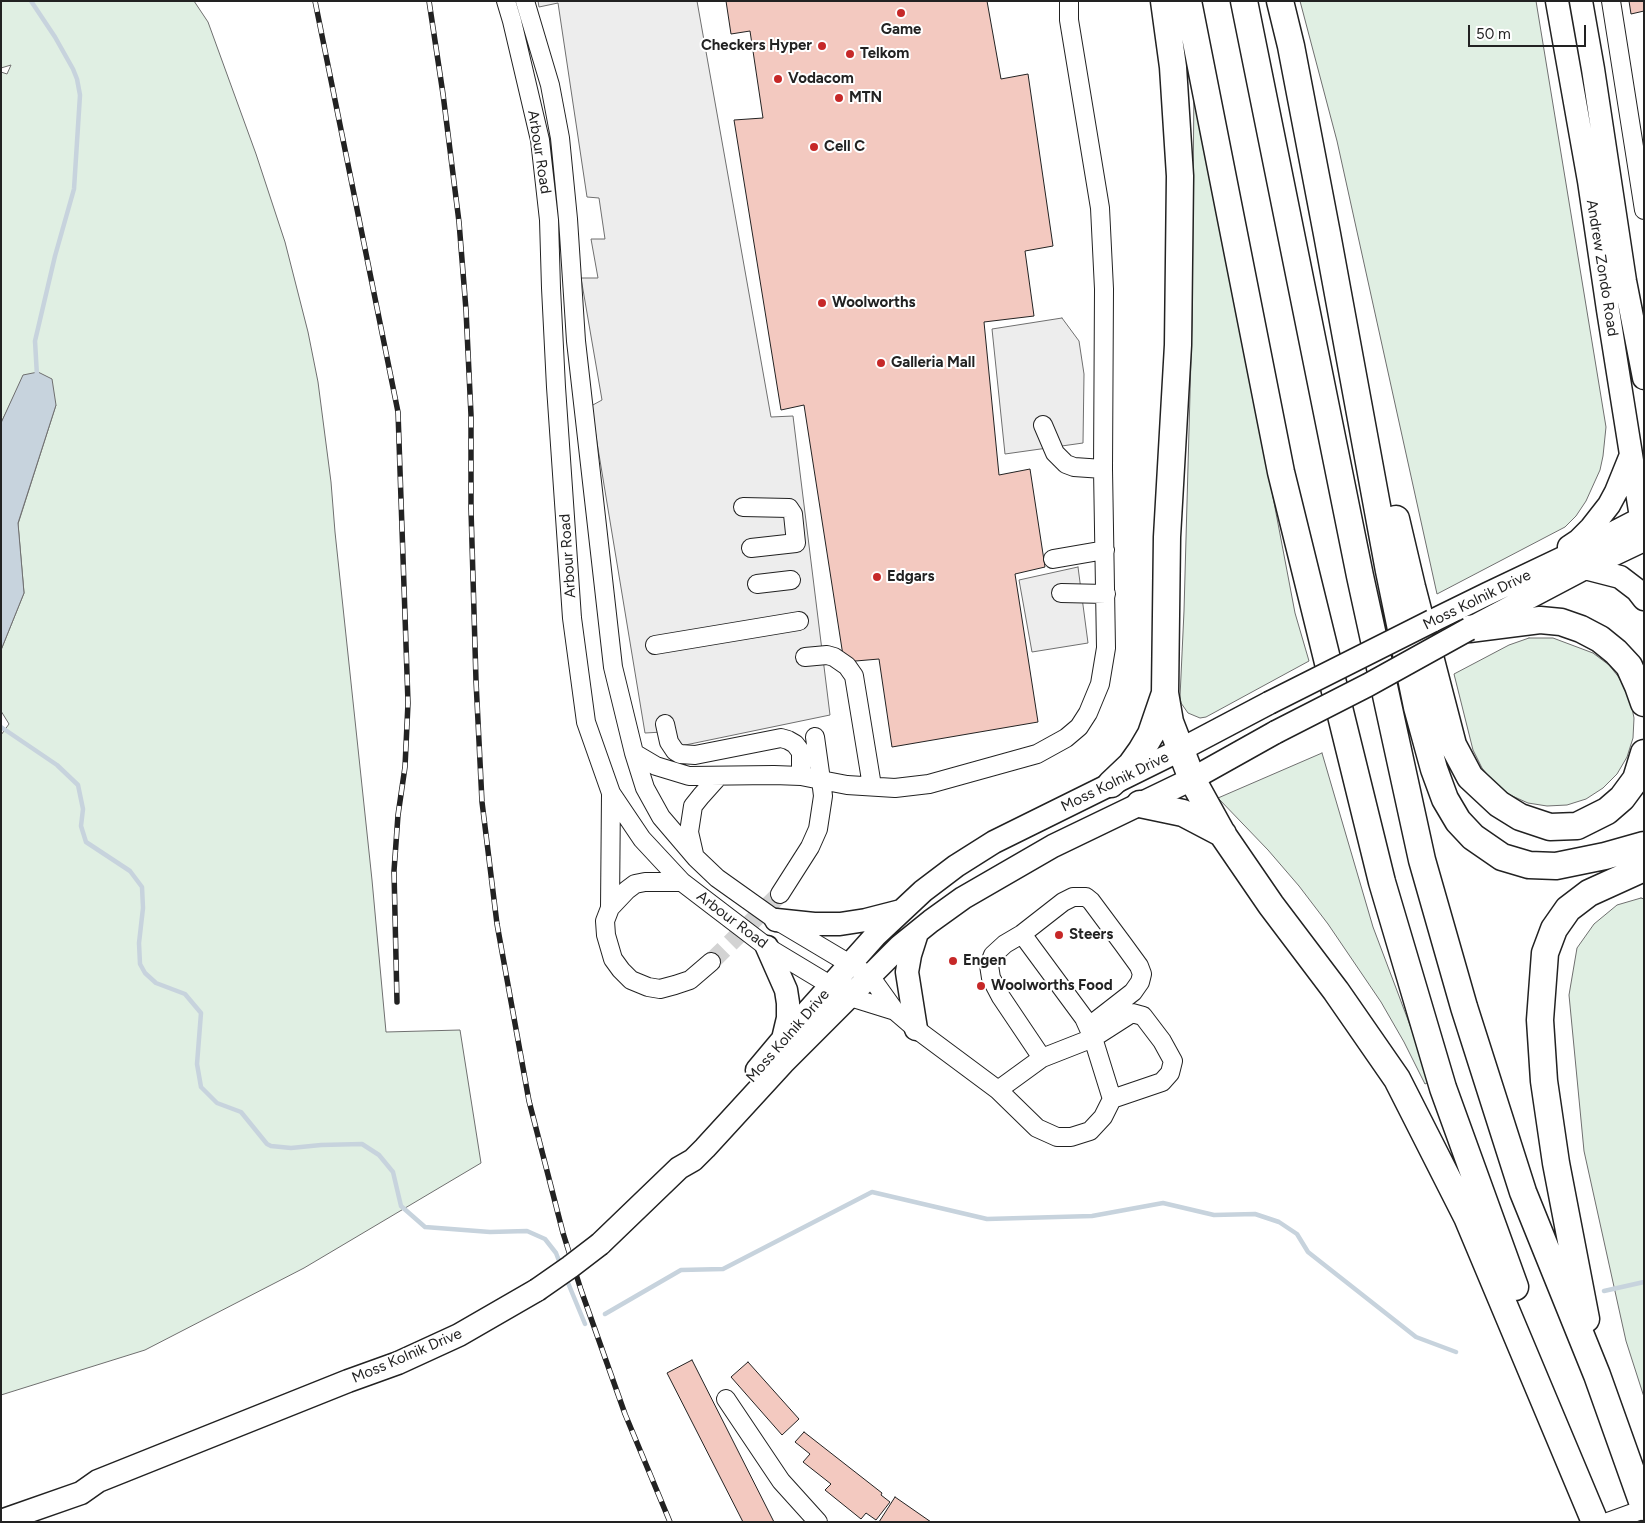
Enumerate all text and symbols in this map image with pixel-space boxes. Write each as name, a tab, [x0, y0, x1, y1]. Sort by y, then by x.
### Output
marker: Game	[895, 7, 907, 19]
scale bar	[1470, 15, 1588, 47]
place label: Game	[881, 21, 921, 39]
text: 50 m	[1476, 25, 1511, 43]
place label: Checkers Hyper	[701, 37, 812, 55]
marker: Checkers Hyper	[816, 40, 828, 52]
place label: Telkom	[860, 45, 909, 63]
marker: Telkom	[844, 48, 856, 60]
place label: Vodacom	[788, 70, 854, 88]
marker: Vodacom	[772, 73, 784, 85]
place label: MTN	[849, 89, 882, 107]
marker: MTN	[833, 92, 845, 104]
street label: Arbour Road	[524, 109, 554, 195]
place label: Cell C	[824, 138, 865, 156]
marker: Cell C	[808, 141, 820, 153]
street label: Andrew Zondo Road	[1582, 198, 1622, 338]
place label: Woolworths	[832, 294, 916, 312]
marker: Woolworths	[816, 297, 828, 309]
place label: Galleria Mall	[891, 354, 975, 372]
marker: Galleria Mall	[875, 357, 887, 369]
street label: Arbour Road	[556, 513, 580, 599]
street label: Moss Kolnik Drive	[1420, 566, 1534, 634]
place label: Edgars	[887, 568, 934, 586]
marker: Edgars	[871, 571, 883, 583]
street label: Moss Kolnik Drive	[1058, 748, 1172, 816]
street label: Arbour Road	[693, 887, 771, 953]
place label: Steers	[1069, 926, 1113, 944]
marker: Steers	[1053, 929, 1065, 941]
place label: Engen	[963, 952, 1006, 970]
marker: Engen	[947, 955, 959, 967]
place label: Woolworths Food	[991, 977, 1113, 995]
marker: Woolworths Food	[975, 980, 987, 992]
street label: Moss Kolnik Drive	[743, 986, 833, 1086]
street label: Moss Kolnik Drive	[349, 1325, 465, 1387]

